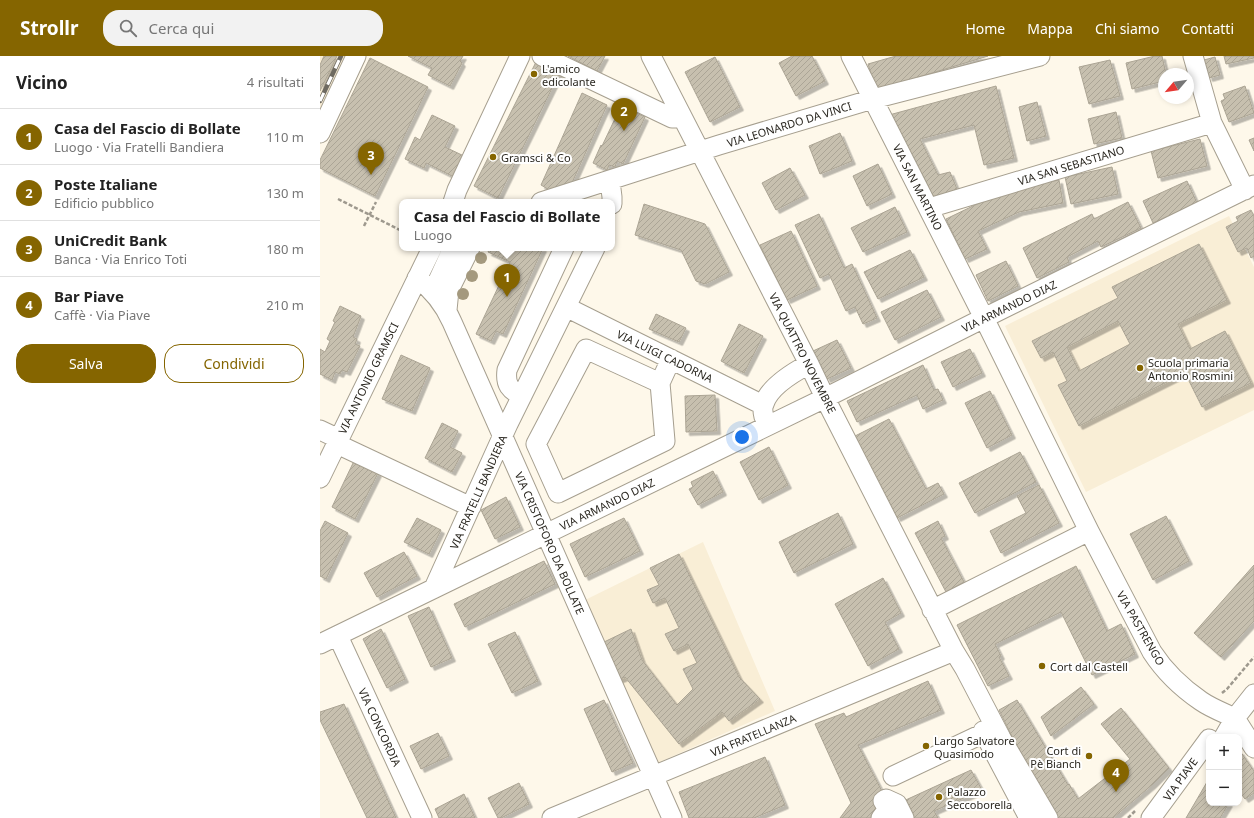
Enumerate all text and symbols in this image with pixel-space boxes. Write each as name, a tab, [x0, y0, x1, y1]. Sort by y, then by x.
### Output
search box	[103, 10, 383, 46]
text: Strollr	[20, 15, 79, 41]
icon: search	[117, 17, 139, 39]
text: Cerca qui	[149, 18, 214, 38]
text: Home	[965, 19, 1005, 38]
text: Mappa	[1027, 19, 1073, 38]
text: Chi siamo	[1095, 19, 1159, 38]
text: Contatti	[1181, 19, 1234, 38]
place label: L'amico edicolante	[542, 61, 596, 89]
north arrow	[1158, 68, 1194, 104]
marker: L'amico edicolante	[529, 69, 539, 79]
text: Vicino	[16, 71, 68, 94]
text: 4 risultati	[247, 73, 304, 91]
pin: 2	[611, 98, 637, 131]
street label: VIA LEONARDO DA VINCI	[725, 98, 853, 150]
text: Casa del Fascio di Bollate	[54, 118, 241, 138]
text: 1	[25, 128, 33, 146]
text: 110 m	[266, 128, 304, 146]
text: Luogo · Via Fratelli Bandiera	[54, 138, 224, 156]
street label: VIA SAN MARTINO	[890, 141, 946, 233]
pin: 3	[358, 142, 384, 175]
street label: VIA SAN SEBASTIANO	[1016, 142, 1126, 188]
place label: Gramsci & Co	[501, 150, 571, 165]
marker: Gramsci & Co	[488, 152, 498, 162]
text: Poste Italiane	[54, 174, 158, 194]
text: 2	[25, 184, 33, 202]
text: 130 m	[266, 184, 304, 202]
text: Edificio pubblico	[54, 194, 154, 212]
popup	[399, 199, 615, 251]
text: Casa del Fascio di Bollate	[414, 206, 600, 226]
text: Luogo	[414, 226, 452, 244]
text: UniCredit Bank	[54, 230, 167, 250]
text: 3	[25, 240, 33, 258]
text: 180 m	[266, 240, 304, 258]
text: Banca · Via Enrico Toti	[54, 250, 187, 268]
pin: 1	[494, 264, 520, 297]
street label: VIA ARMANDO DIAZ	[959, 276, 1059, 336]
text: Bar Piave	[54, 286, 124, 306]
street label: VIA QUATTRO NOVEMBRE	[766, 290, 840, 416]
text: 4	[25, 296, 33, 314]
text: 210 m	[266, 296, 304, 314]
text: Caffè · Via Piave	[54, 306, 150, 324]
street label: VIA ANTONIO GRAMSCI	[334, 320, 402, 436]
street label: VIA LUIGI CADORNA	[614, 326, 716, 386]
button: Salva	[16, 344, 156, 383]
button: Condividi	[164, 344, 304, 383]
place label: Scuola primaria Antonio Rosmini	[1148, 355, 1233, 383]
marker: Scuola primaria Antonio Rosmini	[1135, 363, 1145, 373]
your location	[732, 427, 752, 447]
street label: VIA FRATELLI BANDIERA	[446, 432, 510, 552]
street label: VIA CRISTOFORO DA BOLLATE	[512, 469, 588, 617]
street label: VIA ARMANDO DIAZ	[557, 474, 657, 534]
street label: VIA PASTRENGO	[1114, 588, 1168, 668]
place label: Cort dal Castell	[1050, 659, 1128, 674]
marker: Cort dal Castell	[1037, 661, 1047, 671]
street label: VIA CONCORDIA	[355, 685, 405, 769]
street label: VIA FRATELLANZA	[708, 710, 799, 760]
place label: Largo Salvatore Quasimodo	[934, 733, 1015, 761]
map controls	[1206, 734, 1242, 806]
button: +	[1206, 734, 1242, 770]
marker: Largo Salvatore Quasimodo	[921, 741, 931, 751]
place label: Cort di Pè Bianch	[1030, 743, 1081, 771]
marker: Cort di Pè Bianch	[1084, 751, 1094, 761]
street label: VIA PIAVE	[1159, 754, 1201, 804]
pin: 4	[1103, 759, 1129, 792]
button: −	[1206, 770, 1242, 806]
place label: Palazzo Seccoborella	[947, 784, 1012, 812]
marker: Palazzo Seccoborella	[934, 792, 944, 802]

